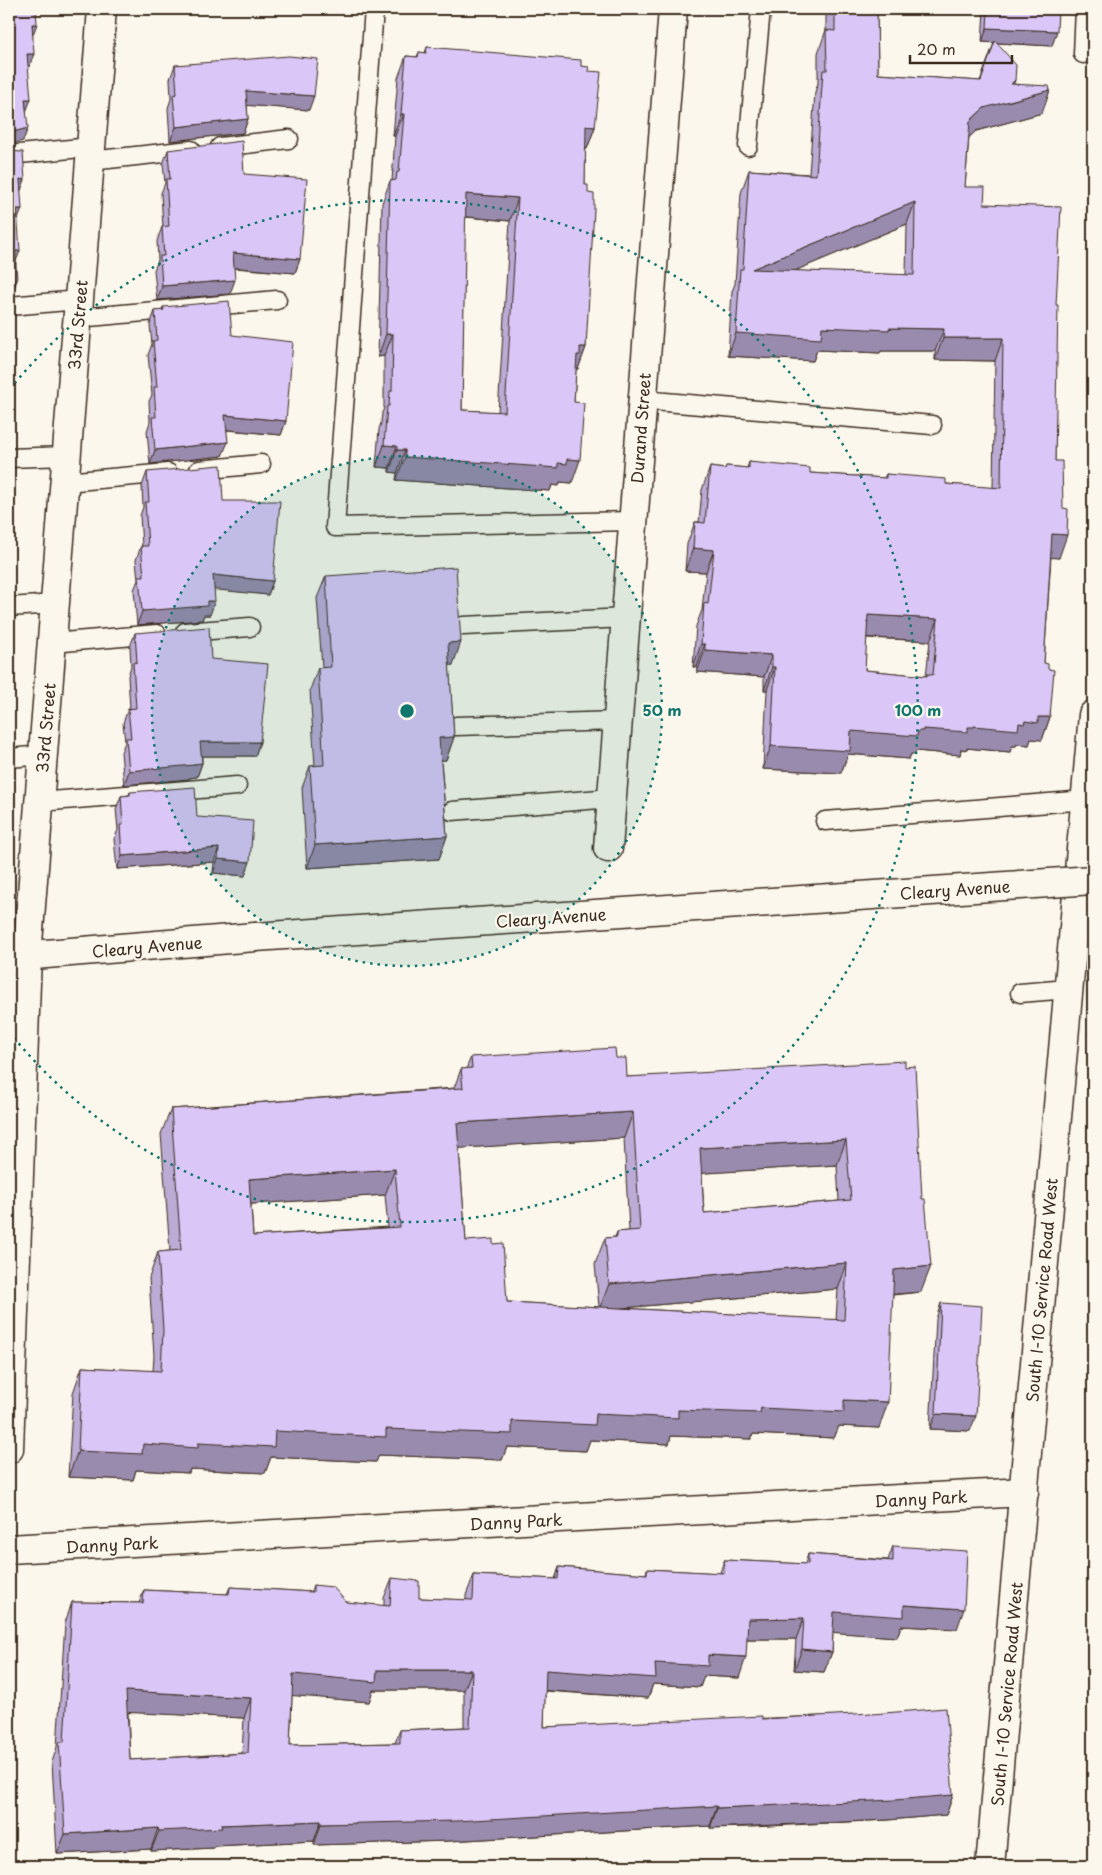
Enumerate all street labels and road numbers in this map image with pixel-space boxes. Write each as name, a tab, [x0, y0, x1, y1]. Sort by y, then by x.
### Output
street label: 33rd Street	[61, 278, 93, 371]
street label: Durand Street	[624, 371, 656, 484]
street label: 33rd Street	[29, 681, 61, 774]
street label: Cleary Avenue	[899, 873, 1011, 905]
street label: Cleary Avenue	[495, 901, 607, 933]
street label: Cleary Avenue	[91, 929, 203, 963]
street label: South I-10 Service Road West	[1019, 1177, 1063, 1403]
street label: Danny Park	[874, 1484, 968, 1512]
street label: Danny Park	[469, 1507, 563, 1535]
street label: Danny Park	[65, 1530, 159, 1558]
street label: South I-10 Service Road West	[984, 1581, 1028, 1807]

